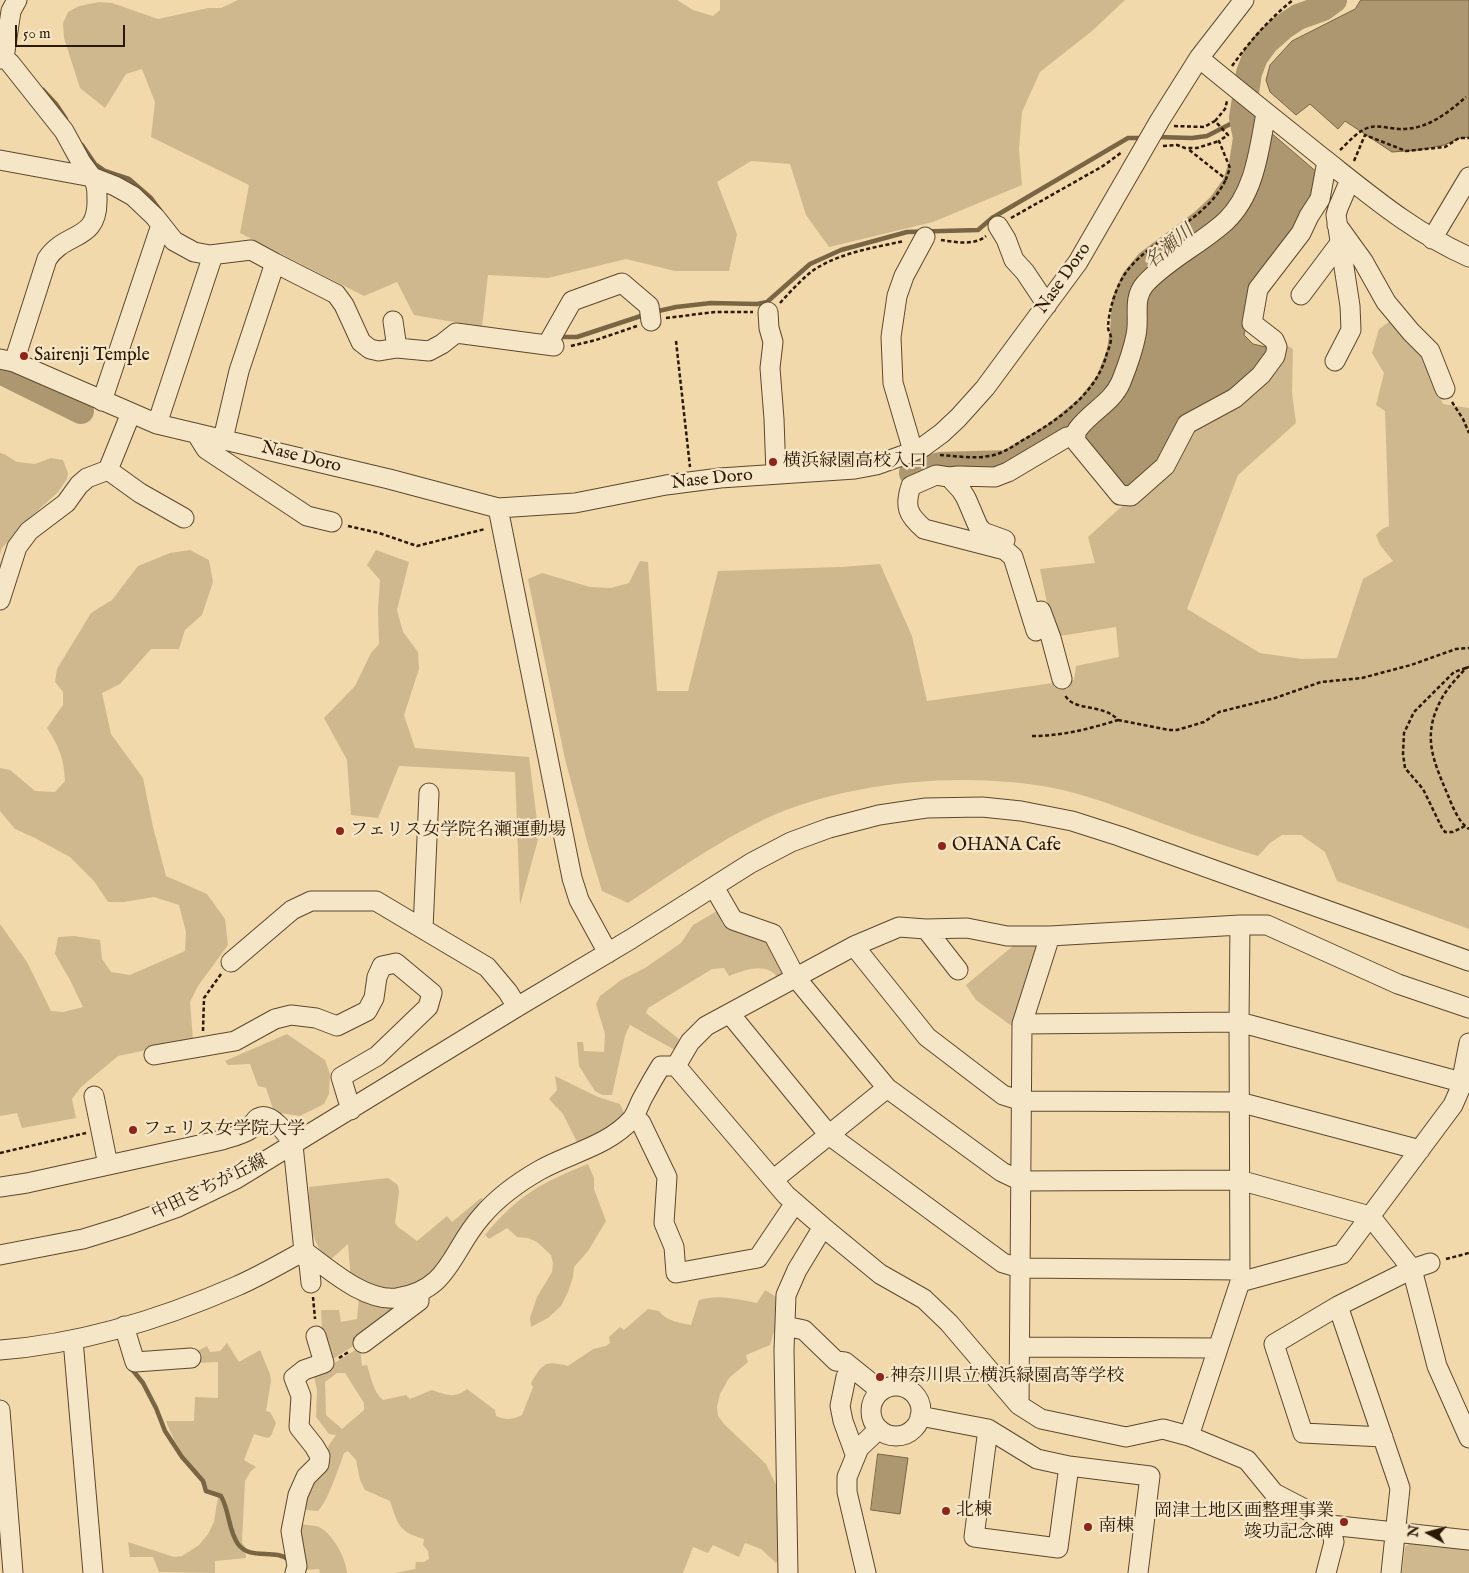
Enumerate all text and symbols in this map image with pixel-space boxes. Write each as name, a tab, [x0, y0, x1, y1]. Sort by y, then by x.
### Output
scale bar	[18, 15, 128, 47]
text: 50 m	[23, 24, 51, 43]
water label: 名瀬川	[1141, 221, 1199, 275]
street label: Nase Doro	[1032, 239, 1096, 319]
place label: Sairenji Temple	[34, 345, 150, 367]
marker: Sairenji Temple	[18, 350, 30, 362]
street label: Nase Doro	[259, 438, 343, 478]
place label: 横浜緑園高校入口	[783, 451, 927, 473]
marker: 横浜緑園高校入口	[767, 456, 779, 468]
street label: Nase Doro	[670, 465, 754, 495]
place label: フェリス女学院名瀬運動場	[350, 820, 566, 842]
marker: フェリス女学院名瀬運動場	[334, 825, 346, 837]
place label: OHANA Cafe	[952, 835, 1061, 857]
marker: OHANA Cafe	[936, 840, 948, 852]
place label: フェリス女学院大学	[143, 1119, 305, 1141]
marker: フェリス女学院大学	[127, 1124, 139, 1136]
street label: 中田さちが丘線	[149, 1151, 271, 1225]
place label: 神奈川県立横浜緑園高等学校	[890, 1366, 1124, 1388]
marker: 神奈川県立横浜緑園高等学校	[874, 1371, 886, 1383]
place label: 北棟	[956, 1500, 992, 1522]
place label: 岡津土地区画整理事業 竣功記念碑	[1154, 1501, 1334, 1544]
marker: 北棟	[940, 1505, 952, 1517]
north arrow	[1404, 1508, 1454, 1558]
place label: 南棟	[1098, 1516, 1134, 1538]
marker: 岡津土地区画整理事業 竣功記念碑	[1338, 1516, 1350, 1528]
marker: 南棟	[1082, 1521, 1094, 1533]
text: N	[1404, 1524, 1424, 1538]

